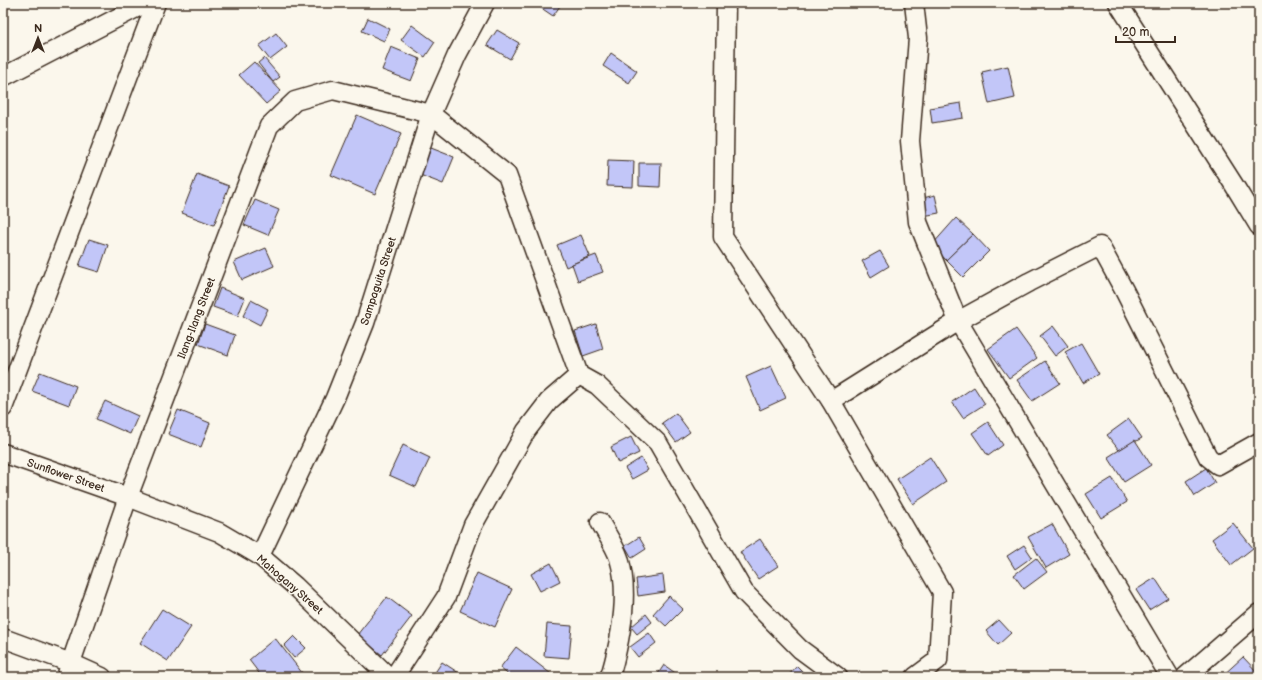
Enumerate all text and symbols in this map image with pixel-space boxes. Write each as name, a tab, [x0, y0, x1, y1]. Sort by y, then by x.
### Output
north arrow	[18, 18, 58, 58]
scale bar	[1116, 18, 1175, 44]
text: N	[34, 22, 42, 35]
text: 20 m	[1122, 25, 1149, 40]
street label: Sampaguita Street	[358, 235, 399, 327]
street label: Ilang-Ilang Street	[175, 275, 218, 361]
street label: Sunflower Street	[25, 456, 107, 495]
street label: Mahogany Street	[254, 552, 326, 617]

